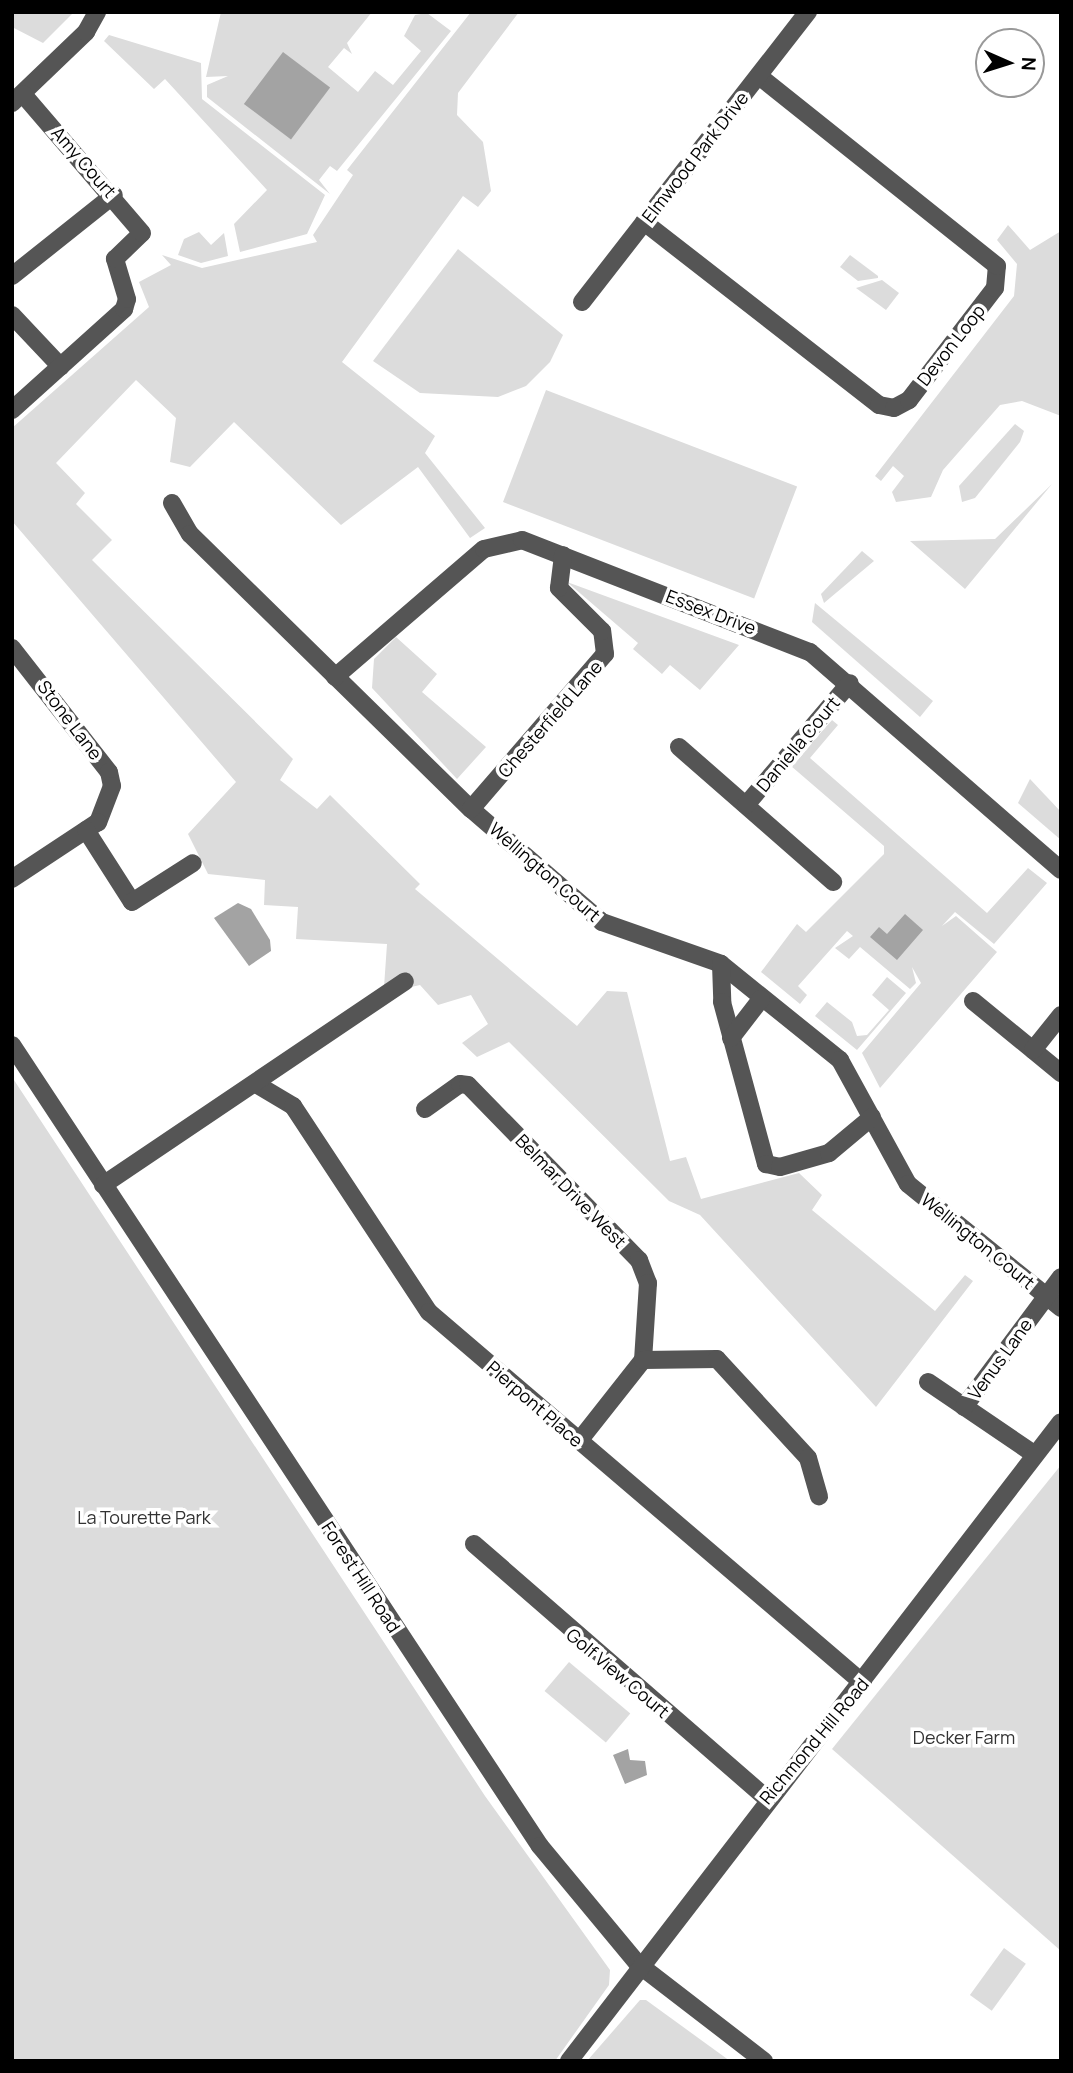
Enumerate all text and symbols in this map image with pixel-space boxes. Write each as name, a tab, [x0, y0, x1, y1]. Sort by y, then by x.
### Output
north arrow	[975, 28, 1045, 98]
text: N	[1016, 56, 1042, 71]
street label: Elmwood Park Drive	[637, 87, 753, 227]
street label: Amy Court	[47, 122, 121, 202]
street label: Devon Loop	[913, 300, 989, 390]
street label: Essex Drive	[663, 585, 759, 639]
street label: Chesterfield Lane	[493, 656, 607, 782]
street label: Stone Lane	[33, 676, 107, 764]
street label: Daniella Court	[752, 692, 844, 796]
street label: Wellington Court	[485, 818, 605, 926]
street label: Belmar Drive West	[511, 1130, 631, 1252]
street label: Wellington Court	[917, 1189, 1039, 1293]
street label: Venus Lane	[963, 1314, 1037, 1404]
street label: Pierpont Place	[483, 1356, 587, 1452]
park label: La Tourette Park	[77, 1506, 211, 1528]
street label: Forest Hill Road	[317, 1518, 405, 1636]
street label: Golf View Court	[562, 1624, 674, 1722]
street label: Richmond Hill Road	[755, 1673, 873, 1809]
park label: Decker Farm	[913, 1726, 1015, 1748]

